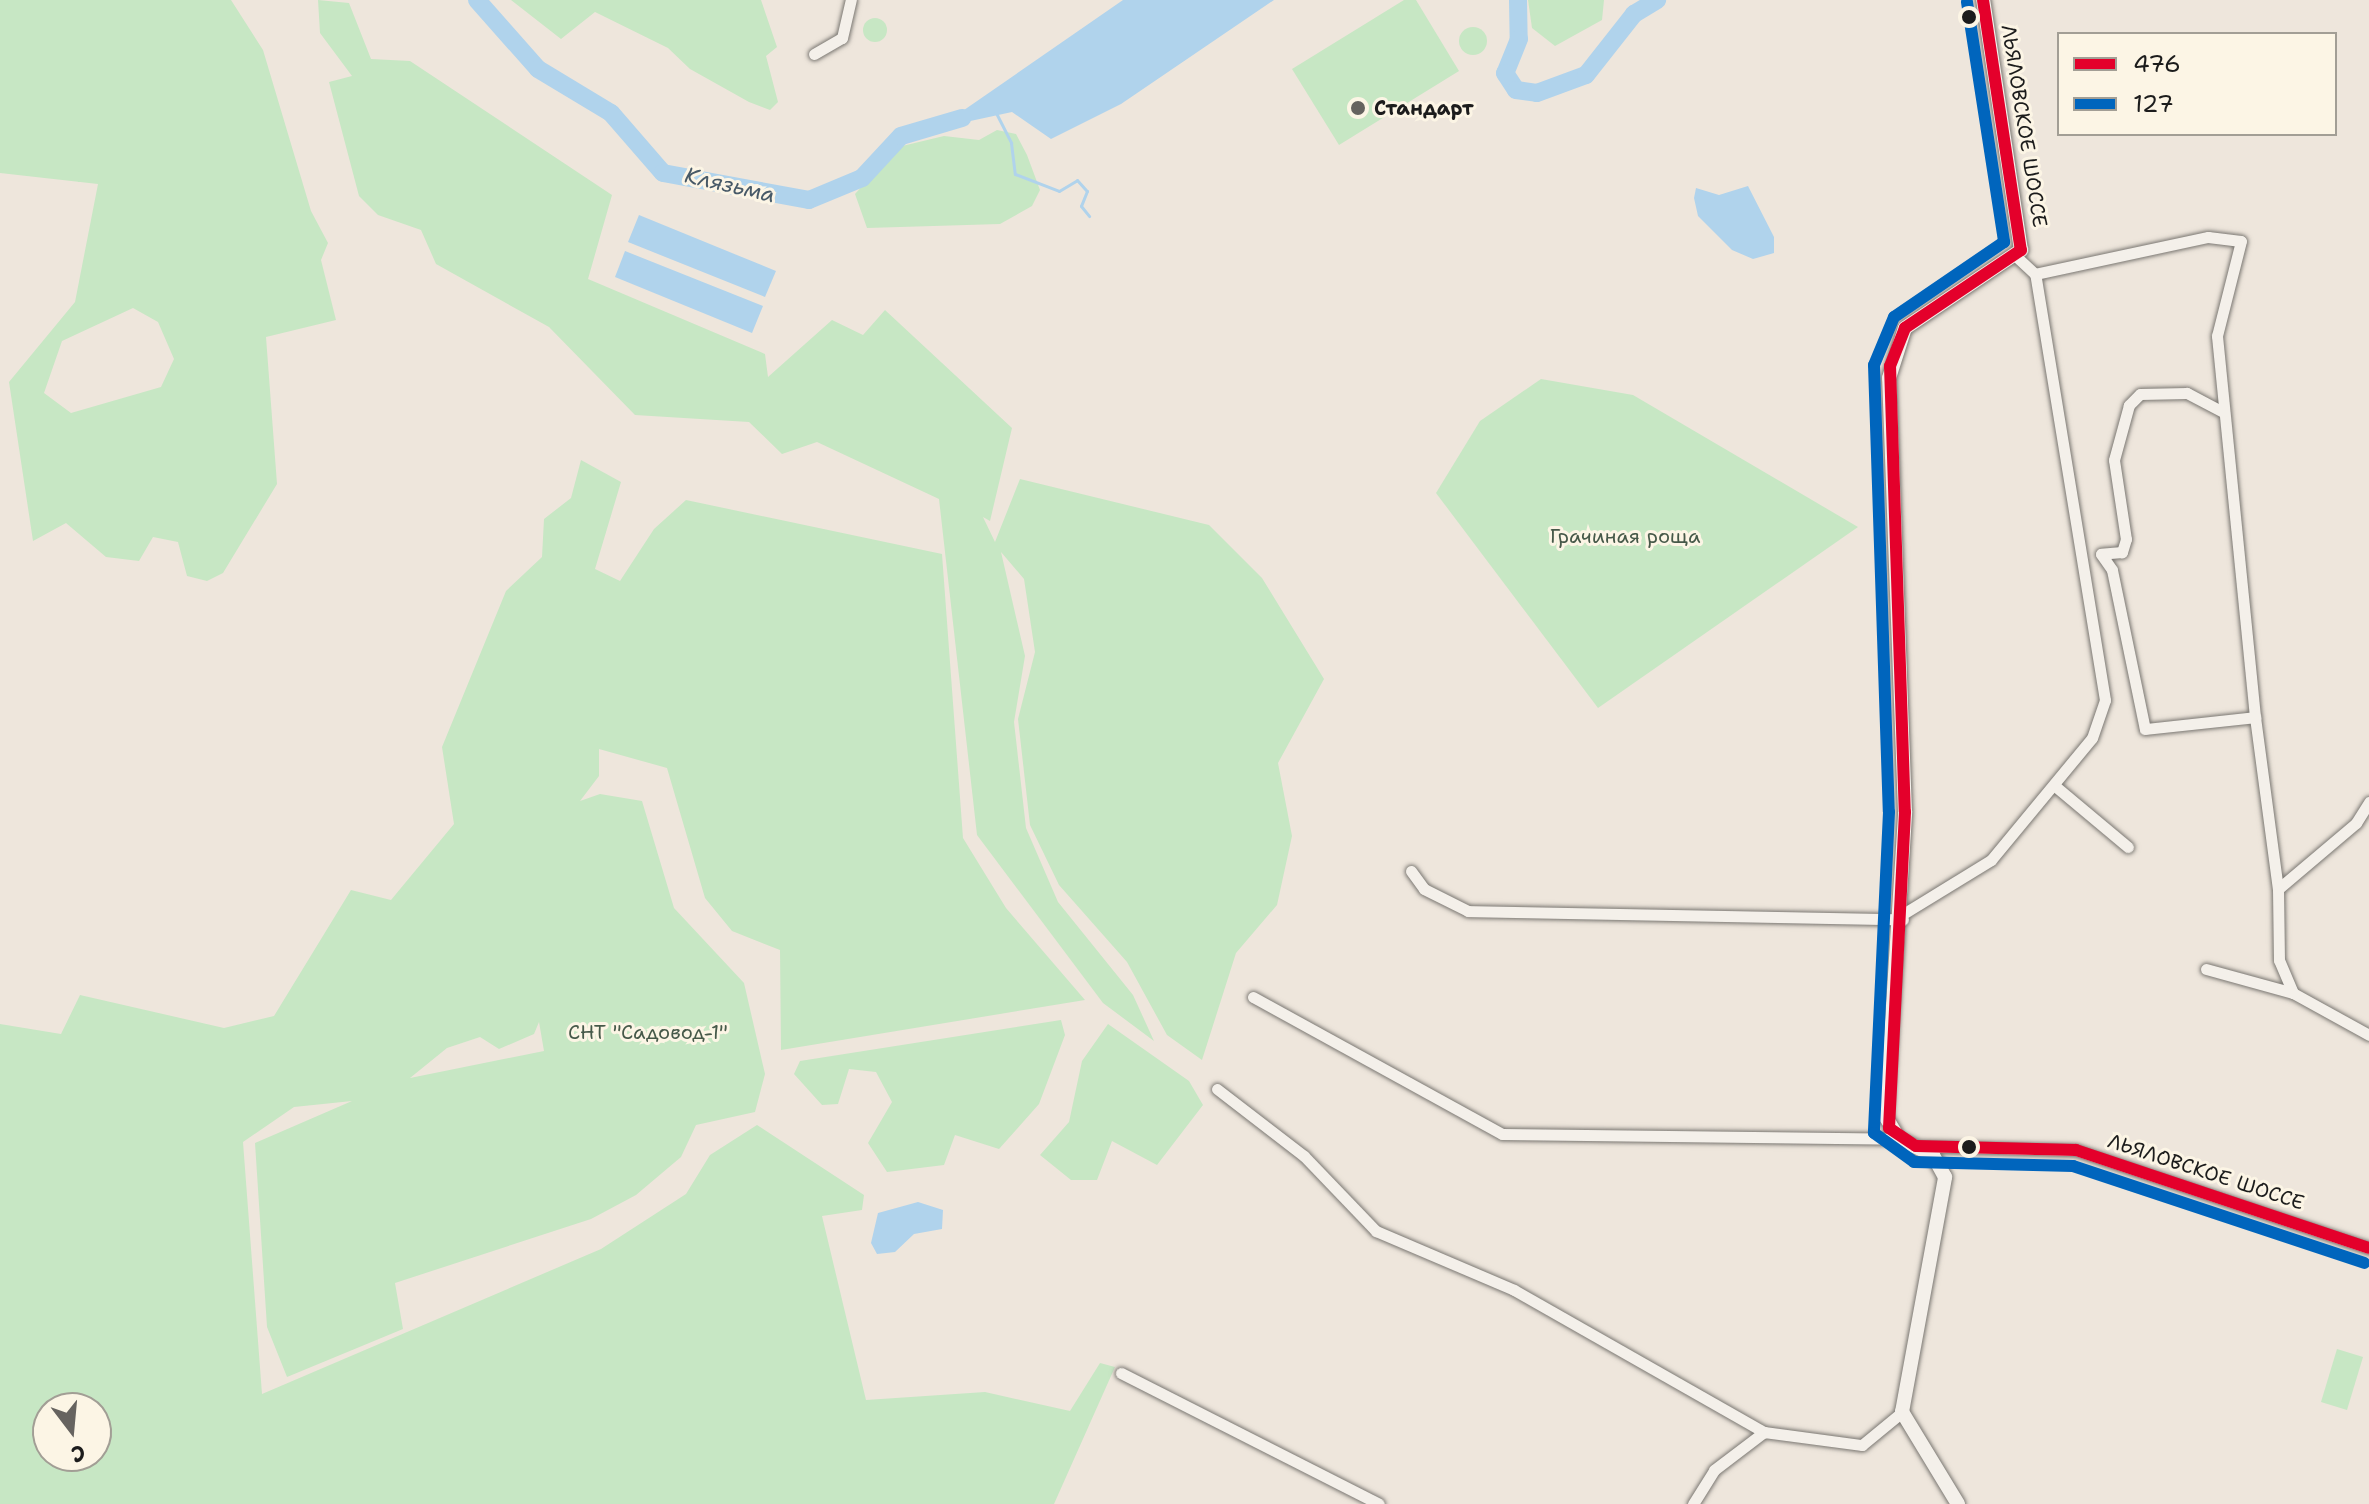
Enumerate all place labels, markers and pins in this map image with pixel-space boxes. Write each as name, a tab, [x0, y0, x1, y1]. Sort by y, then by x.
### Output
unlabelled marker	[1961, 9, 1977, 25]
place label: Стандарт	[1374, 96, 1474, 120]
marker: Стандарт	[1349, 99, 1367, 117]
unlabelled marker	[1961, 1139, 1977, 1155]

